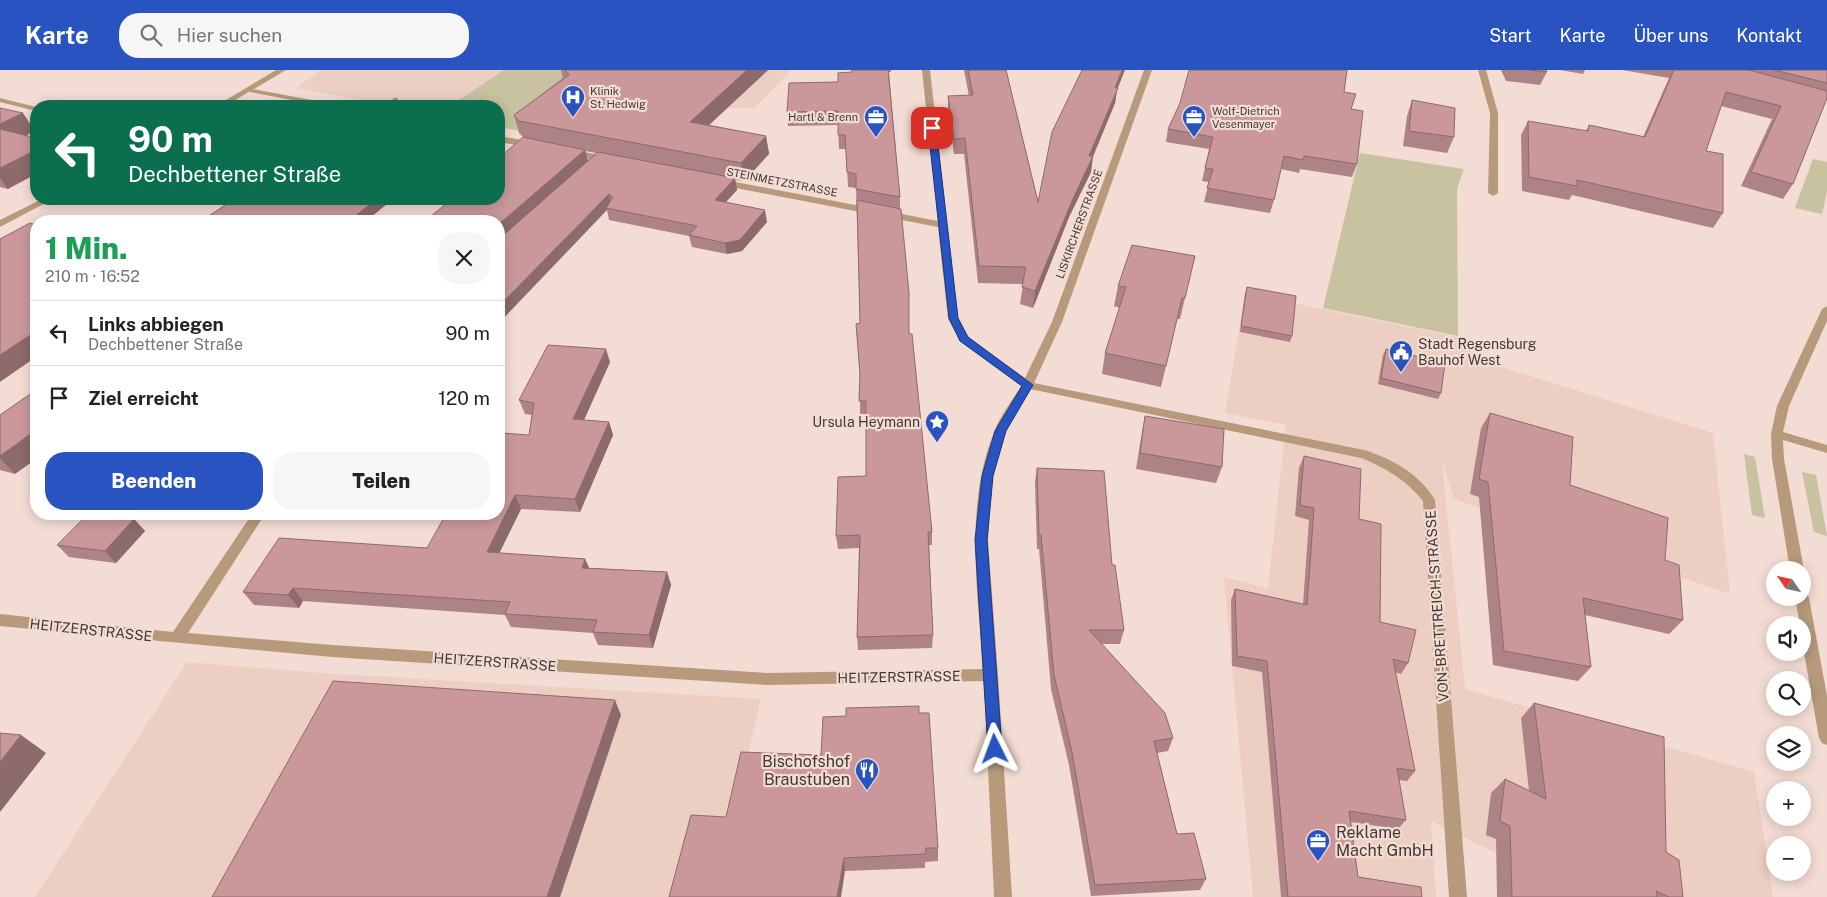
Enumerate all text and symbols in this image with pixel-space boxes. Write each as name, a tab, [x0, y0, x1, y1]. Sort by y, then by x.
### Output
search box	[119, 13, 469, 58]
text: Karte	[25, 21, 89, 49]
icon: search	[137, 21, 165, 49]
text: Hier suchen	[177, 24, 282, 46]
text: Start	[1489, 25, 1532, 46]
text: Karte	[1560, 25, 1605, 46]
text: Über uns	[1633, 25, 1708, 46]
text: Kontakt	[1736, 25, 1802, 46]
hospital icon: Klinik St. Hedwig	[560, 84, 586, 118]
place label: Klinik St. Hedwig	[590, 85, 646, 110]
office icon: Hartl & Brenn	[863, 104, 889, 138]
office icon: Wolf-Dietrich Vesenmayer	[1181, 104, 1207, 138]
place label: Wolf-Dietrich Vesenmayer	[1212, 105, 1280, 130]
pin	[911, 107, 953, 149]
place label: Hartl & Brenn	[788, 111, 858, 123]
icon: arrive	[918, 114, 946, 142]
text: 90 m	[128, 119, 213, 160]
icon: left	[45, 120, 110, 185]
text: Dechbettener Straße	[128, 161, 341, 187]
street label: STEINMETZSTRASSE	[725, 165, 839, 199]
street label: LISKIRCHERSTRASSE	[1054, 168, 1104, 280]
text: 1 Min.	[45, 230, 128, 266]
button: close	[438, 232, 490, 284]
text: 210 m · 16:52	[45, 267, 140, 286]
text: Links abbiegen	[88, 313, 224, 335]
icon: left	[45, 319, 73, 347]
text: 90 m	[446, 322, 490, 344]
text: Dechbettener Straße	[88, 335, 243, 354]
place label: Stadt Regensburg Bauhof West	[1418, 336, 1537, 368]
public building icon: Stadt Regensburg Bauhof West	[1388, 339, 1414, 373]
icon: arrive	[45, 384, 73, 412]
text: Ziel erreicht	[88, 387, 199, 409]
text: 120 m	[438, 387, 490, 409]
place icon: Ursula Heymann	[924, 409, 950, 443]
place label: Ursula Heymann	[812, 414, 920, 430]
button: Beenden	[45, 452, 263, 510]
button: Teilen	[273, 452, 490, 510]
street label: VON-BRETTREICH-STRASSE	[1422, 510, 1452, 702]
north arrow	[1766, 561, 1811, 606]
map controls	[1766, 561, 1811, 881]
street label: HEITZERSTRASSE	[29, 616, 153, 644]
button: sound	[1766, 616, 1811, 661]
street label: HEITZERSTRASSE	[433, 650, 557, 674]
street label: HEITZERSTRASSE	[837, 668, 961, 686]
button: search	[1766, 671, 1811, 716]
position arrow	[968, 722, 1020, 774]
button: layers	[1766, 726, 1811, 771]
place label: Bischofshof Braustuben	[762, 752, 850, 789]
restaurant icon: Bischofshof Braustuben	[854, 757, 880, 791]
button: +	[1766, 781, 1811, 826]
place label: Reklame Macht GmbH	[1336, 823, 1434, 860]
office icon: Reklame Macht GmbH	[1305, 828, 1331, 862]
button: −	[1766, 836, 1811, 881]

